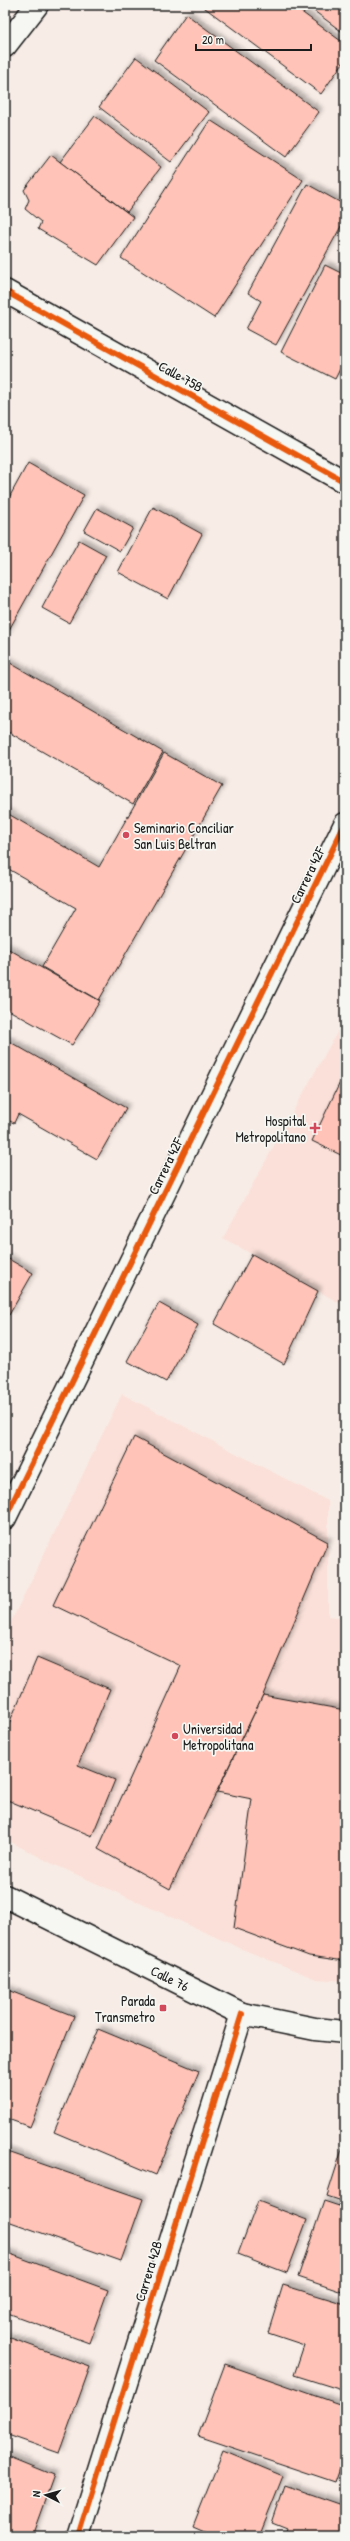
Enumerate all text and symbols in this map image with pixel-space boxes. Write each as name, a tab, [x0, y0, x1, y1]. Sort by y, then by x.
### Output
scale bar	[196, 26, 311, 52]
text: 20 m	[202, 31, 224, 48]
street label: Calle 75B	[155, 356, 207, 396]
place label: Seminario Conciliar San Luis Beltran	[134, 818, 234, 853]
marker: Seminario Conciliar San Luis Beltran	[121, 830, 131, 840]
street label: Carrera 42F	[285, 843, 329, 906]
place label: Hospital Metropolitano	[235, 1111, 306, 1147]
marker: Hospital Metropolitano	[309, 1122, 321, 1134]
street label: Carrera 42F	[143, 1134, 187, 1197]
place label: Universidad Metropolitana	[183, 1719, 254, 1755]
marker: Universidad Metropolitana	[170, 1731, 180, 1741]
street label: Calle 76	[148, 1961, 193, 1996]
place label: Parada Transmetro	[95, 1991, 155, 2026]
marker: Parada Transmetro	[158, 2003, 168, 2013]
street label: Carrera 42B	[130, 2238, 166, 2304]
north arrow	[26, 2475, 66, 2515]
text: N	[29, 2490, 43, 2498]

